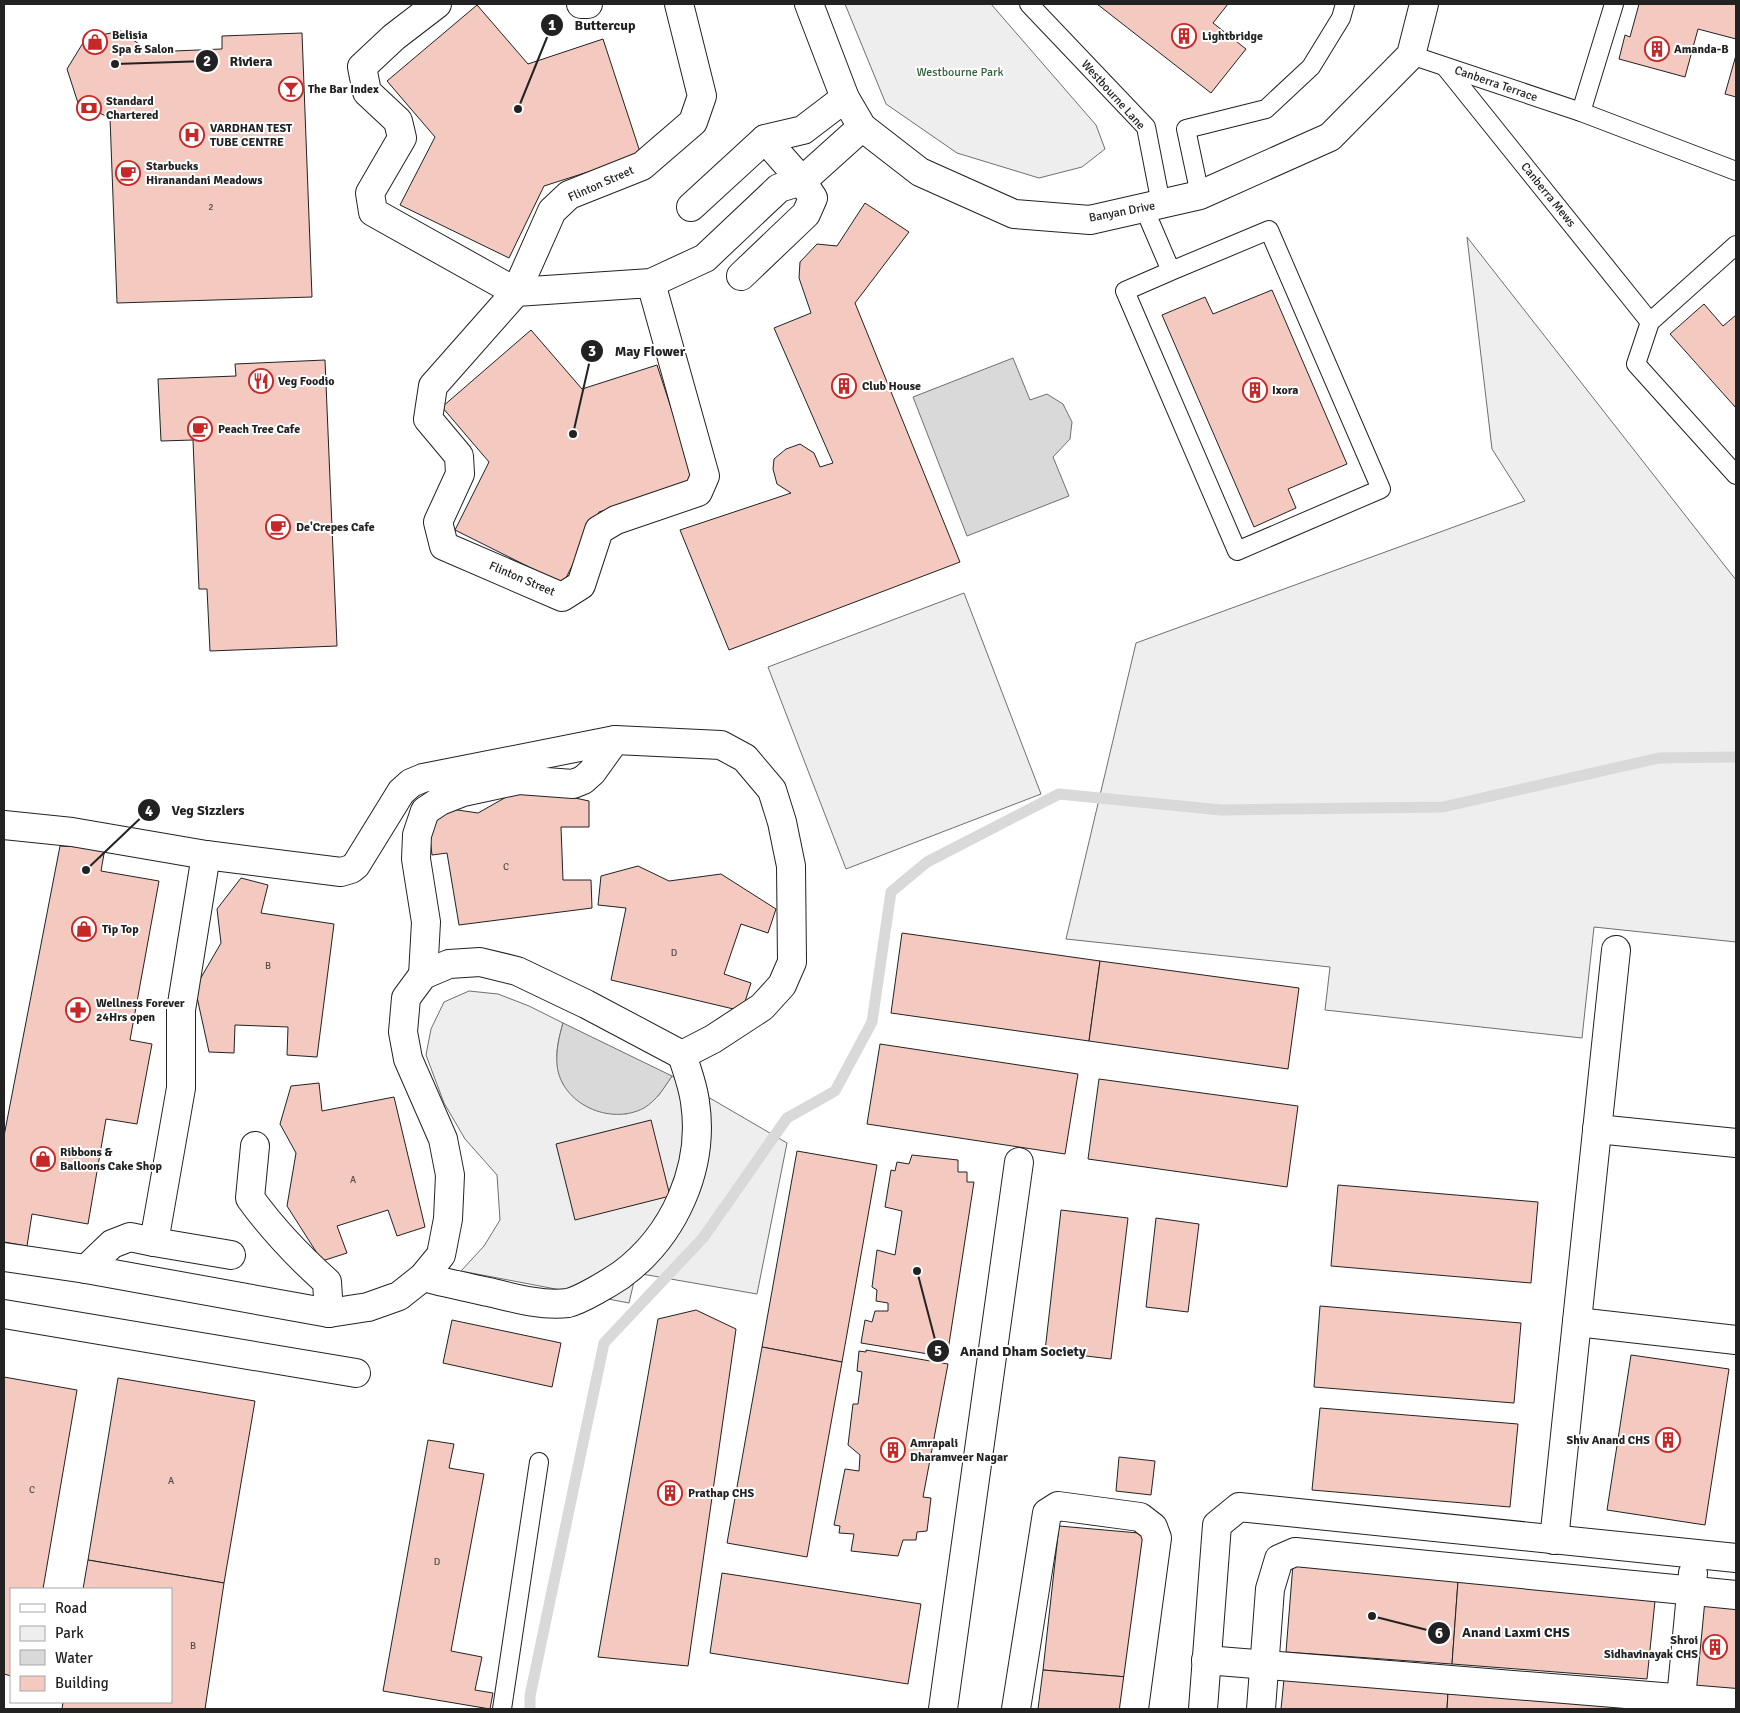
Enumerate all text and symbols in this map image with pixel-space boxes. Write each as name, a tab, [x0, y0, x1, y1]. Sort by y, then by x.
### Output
callout: Buttercup	[540, 10, 646, 39]
text: 1	[548, 16, 556, 34]
text: Buttercup	[575, 17, 636, 34]
building icon: Lightbridge	[1171, 23, 1197, 49]
place label: Belisia Spa & Salon	[112, 28, 174, 57]
shop icon: Belisia Spa & Salon	[82, 29, 108, 55]
place label: Lightbridge	[1202, 29, 1263, 44]
building icon: Amanda-B	[1644, 36, 1670, 62]
place label: Amanda-B	[1674, 42, 1729, 57]
callout: Riviera	[194, 46, 282, 75]
text: 2	[203, 52, 211, 70]
text: Riviera	[230, 53, 272, 70]
street label: Westbourne Lane	[1078, 57, 1148, 133]
street label: Canberra Terrace	[1452, 63, 1540, 105]
park label: Westbourne Park	[917, 65, 1004, 80]
bar icon: The Bar Index	[278, 76, 304, 102]
place label: The Bar Index	[308, 82, 379, 97]
place label: Standard Chartered	[106, 94, 159, 123]
bank icon: Standard Chartered	[76, 95, 102, 121]
place label: VARDHAN TEST TUBE CENTRE	[210, 121, 293, 150]
hospital icon: VARDHAN TEST TUBE CENTRE	[179, 122, 205, 148]
place label: Starbucks Hiranandani Meadows	[146, 159, 263, 188]
cafe icon: Starbucks Hiranandani Meadows	[115, 160, 141, 186]
street label: Canberra Mews	[1517, 160, 1579, 230]
street label: Flinton Street	[566, 163, 636, 205]
street label: Banyan Drive	[1088, 198, 1156, 226]
house number: 2	[208, 201, 214, 213]
callout: May Flower	[579, 336, 695, 365]
text: 3	[588, 342, 596, 360]
text: May Flower	[615, 343, 686, 360]
restaurant icon: Veg Foodio	[248, 368, 274, 394]
building icon: Club House	[831, 373, 857, 399]
place label: Veg Foodio	[278, 374, 335, 389]
building icon: Ixora	[1242, 377, 1268, 403]
place label: Club House	[862, 379, 921, 394]
place label: Ixora	[1272, 383, 1298, 398]
cafe icon: Peach Tree Cafe	[187, 416, 213, 442]
place label: Peach Tree Cafe	[218, 422, 300, 437]
cafe icon: De'Crepes Cafe	[265, 514, 291, 540]
place label: De'Crepes Cafe	[296, 520, 375, 535]
street label: Flinton Street	[487, 558, 557, 600]
callout: Veg Sizzlers	[137, 796, 255, 825]
text: 4	[145, 802, 153, 820]
text: Veg Sizzlers	[172, 802, 244, 819]
house number: C	[503, 861, 509, 873]
shop icon: Tip Top	[71, 916, 97, 942]
place label: Tip Top	[102, 922, 139, 937]
house number: D	[671, 947, 677, 959]
house number: B	[265, 960, 271, 972]
place label: Wellness Forever 24Hrs open	[96, 996, 185, 1025]
pharmacy icon: Wellness Forever 24Hrs open	[65, 997, 91, 1023]
place label: Ribbons & Balloons Cake Shop	[60, 1145, 162, 1174]
shop icon: Ribbons & Balloons Cake Shop	[30, 1146, 56, 1172]
house number: A	[350, 1174, 356, 1186]
callout: Anand Dham Society	[925, 1337, 1096, 1366]
text: 5	[934, 1342, 942, 1360]
text: Anand Dham Society	[960, 1343, 1086, 1360]
building icon: Shiv Anand CHS	[1655, 1427, 1681, 1453]
place label: Shiv Anand CHS	[1567, 1433, 1650, 1448]
place label: Amrapali Dharamveer Nagar	[910, 1436, 1008, 1465]
building icon: Amrapali Dharamveer Nagar	[880, 1437, 906, 1463]
house number: A	[168, 1475, 174, 1487]
building icon: Prathap CHS	[657, 1480, 683, 1506]
house number: C	[29, 1484, 35, 1496]
place label: Prathap CHS	[688, 1486, 754, 1501]
house number: D	[434, 1556, 440, 1568]
legend	[10, 1588, 172, 1703]
text: Road	[55, 1599, 87, 1617]
callout: Anand Laxmi CHS	[1427, 1618, 1579, 1647]
text: Park	[55, 1624, 84, 1642]
text: 6	[1435, 1624, 1443, 1642]
text: Anand Laxmi CHS	[1462, 1624, 1570, 1641]
place label: Shroi Sidhavinayak CHS	[1604, 1633, 1698, 1662]
building icon: Shroi Sidhavinayak CHS	[1702, 1634, 1728, 1660]
house number: B	[190, 1640, 196, 1652]
text: Water	[55, 1649, 93, 1667]
text: Building	[55, 1674, 109, 1692]

